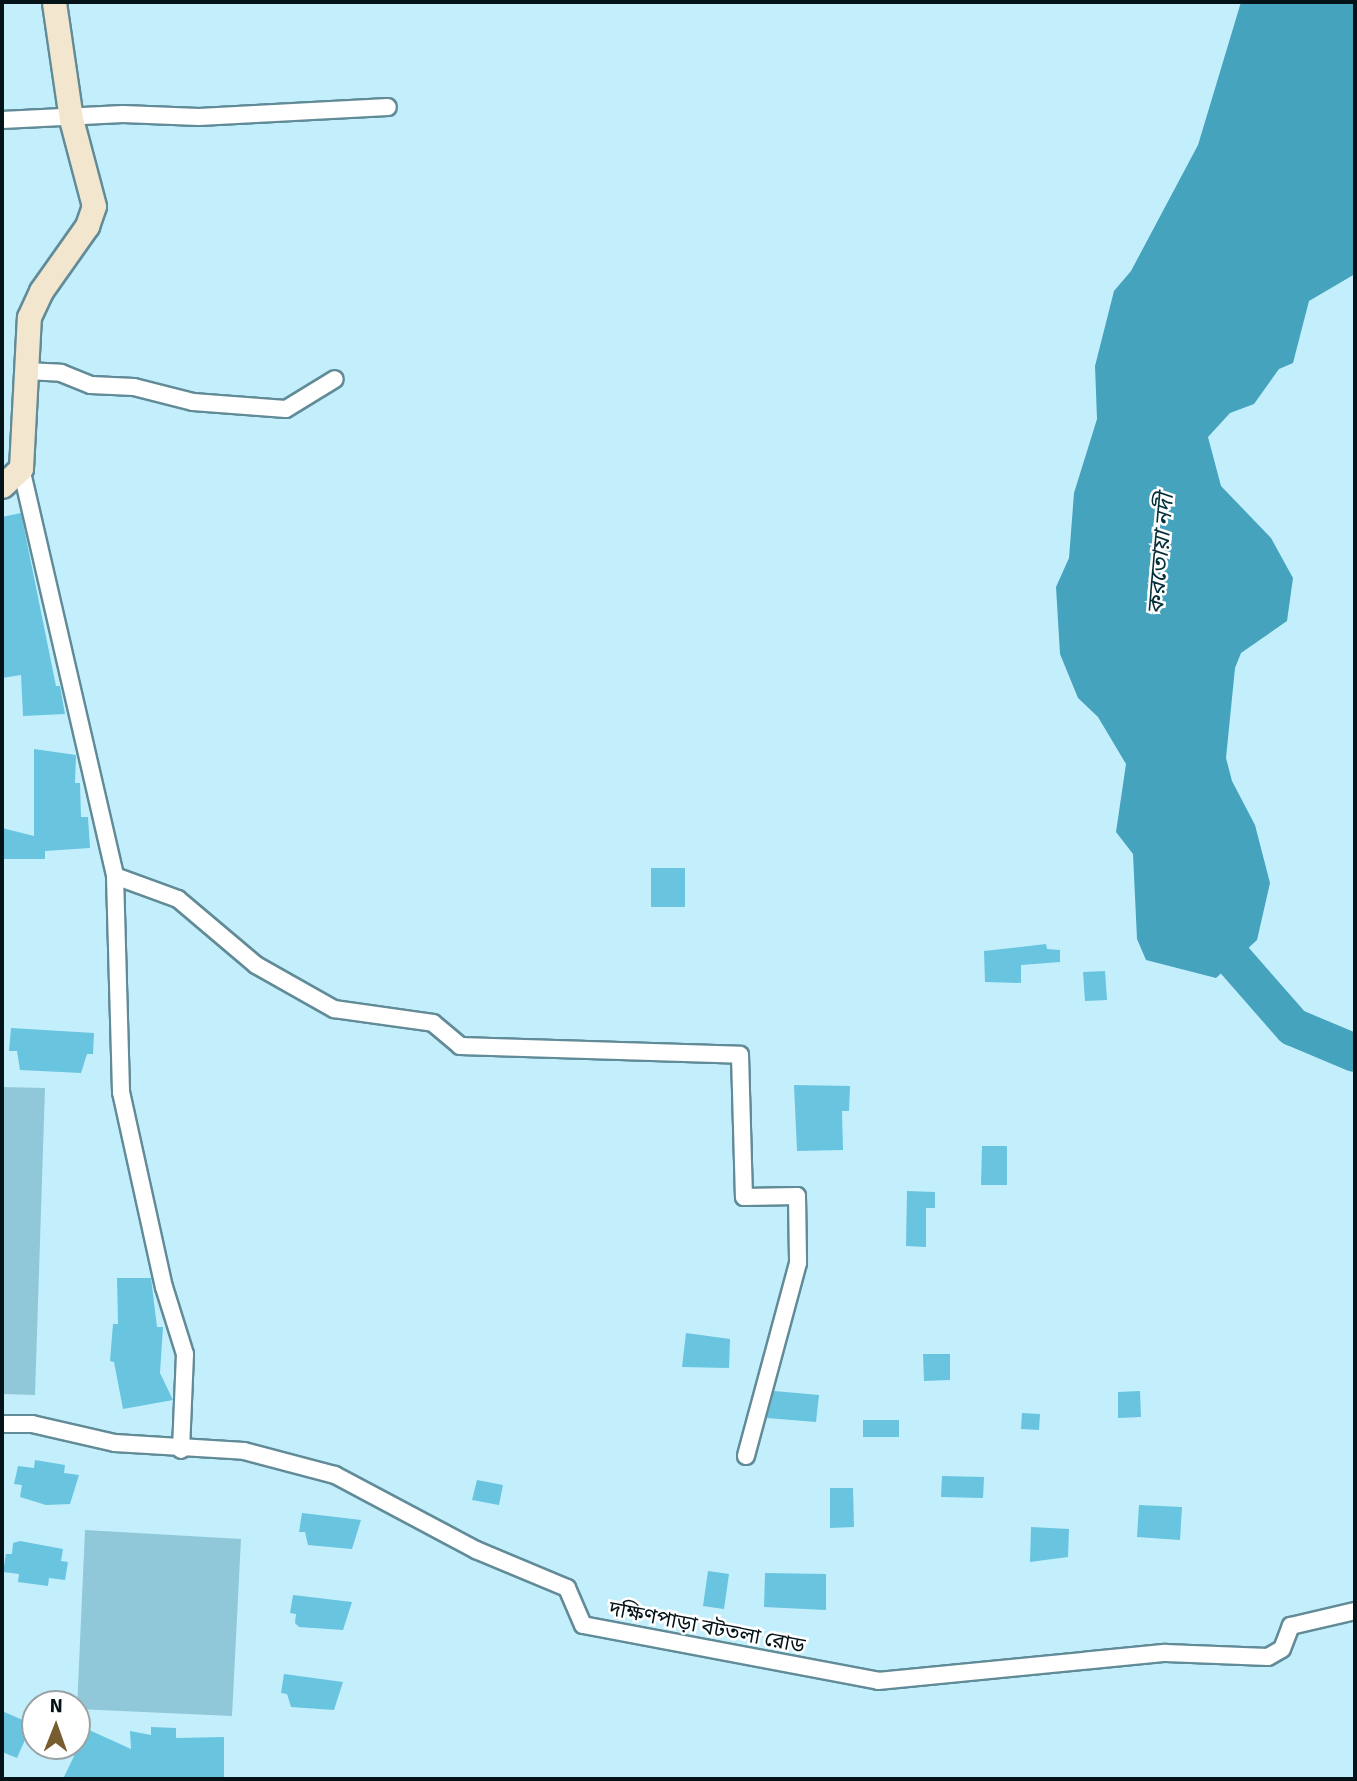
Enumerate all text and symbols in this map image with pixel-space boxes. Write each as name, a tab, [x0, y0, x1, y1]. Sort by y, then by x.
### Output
water label: করতোয়া নদী	[1142, 492, 1180, 616]
street label: দক্ষিণপাড়া বটতলা রোড	[607, 1596, 807, 1658]
north arrow	[21, 1690, 91, 1760]
text: N	[50, 1694, 63, 1718]

